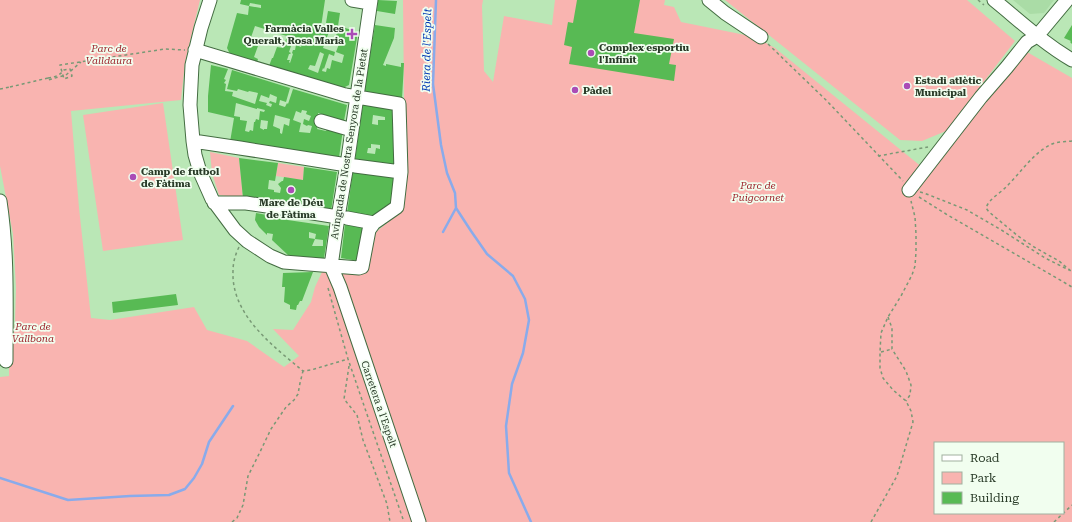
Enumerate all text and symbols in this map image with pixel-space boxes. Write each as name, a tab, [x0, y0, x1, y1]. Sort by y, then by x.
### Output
water label: Riera de l'Espelt	[420, 7, 434, 93]
place label: Farmàcia Valles Queralt, Rosa Maria	[243, 23, 344, 46]
marker: Farmàcia Valles Queralt, Rosa Maria	[347, 29, 357, 39]
place label: Complex esportiu l'Infinit	[599, 42, 690, 65]
park label: Parc de Valldaura	[86, 43, 132, 66]
street label: Avinguda de Nostra Senyora de la Pietat	[328, 48, 370, 240]
marker: Complex esportiu l'Infinit	[586, 48, 596, 58]
place label: Estadi atlètic Municipal	[915, 75, 982, 98]
marker: Estadi atlètic Municipal	[902, 81, 912, 91]
marker: Pàdel	[570, 85, 580, 95]
place label: Pàdel	[583, 85, 612, 96]
place label: Camp de futbol de Fàtima	[141, 166, 220, 189]
marker: Camp de futbol de Fàtima	[128, 172, 138, 182]
park label: Parc de Puigcornet	[731, 180, 784, 203]
marker: Mare de Déu de Fàtima	[286, 185, 296, 195]
place label: Mare de Déu de Fàtima	[259, 197, 323, 220]
park label: Parc de Vallbona	[12, 321, 54, 344]
street label: Carretera a l'Espelt	[359, 359, 399, 449]
legend	[934, 442, 1064, 514]
text: Road	[970, 451, 1000, 465]
text: Park	[970, 471, 997, 485]
text: Building	[970, 491, 1019, 505]

